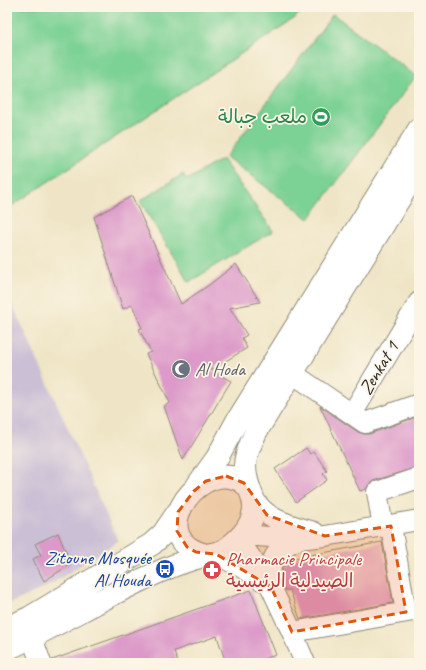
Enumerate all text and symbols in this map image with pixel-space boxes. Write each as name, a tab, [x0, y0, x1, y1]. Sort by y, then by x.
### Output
place label: ملعب جبالة	[218, 105, 307, 129]
sports icon: ملعب جبالة	[310, 106, 332, 128]
street label: Zenkat 1	[354, 336, 405, 399]
place label: Al Hoda	[195, 357, 246, 381]
mosque icon: Al Hoda	[170, 358, 192, 380]
place label: Zitoune Mosquée Al Houda	[45, 546, 153, 592]
place label: Pharmacie Principale الصيدلية الرئيسية	[226, 547, 363, 593]
bus stop icon: Zitoune Mosquée Al Houda	[154, 558, 176, 580]
pharmacy icon: Pharmacie Principale الصيدلية الرئيسية	[201, 559, 223, 581]

